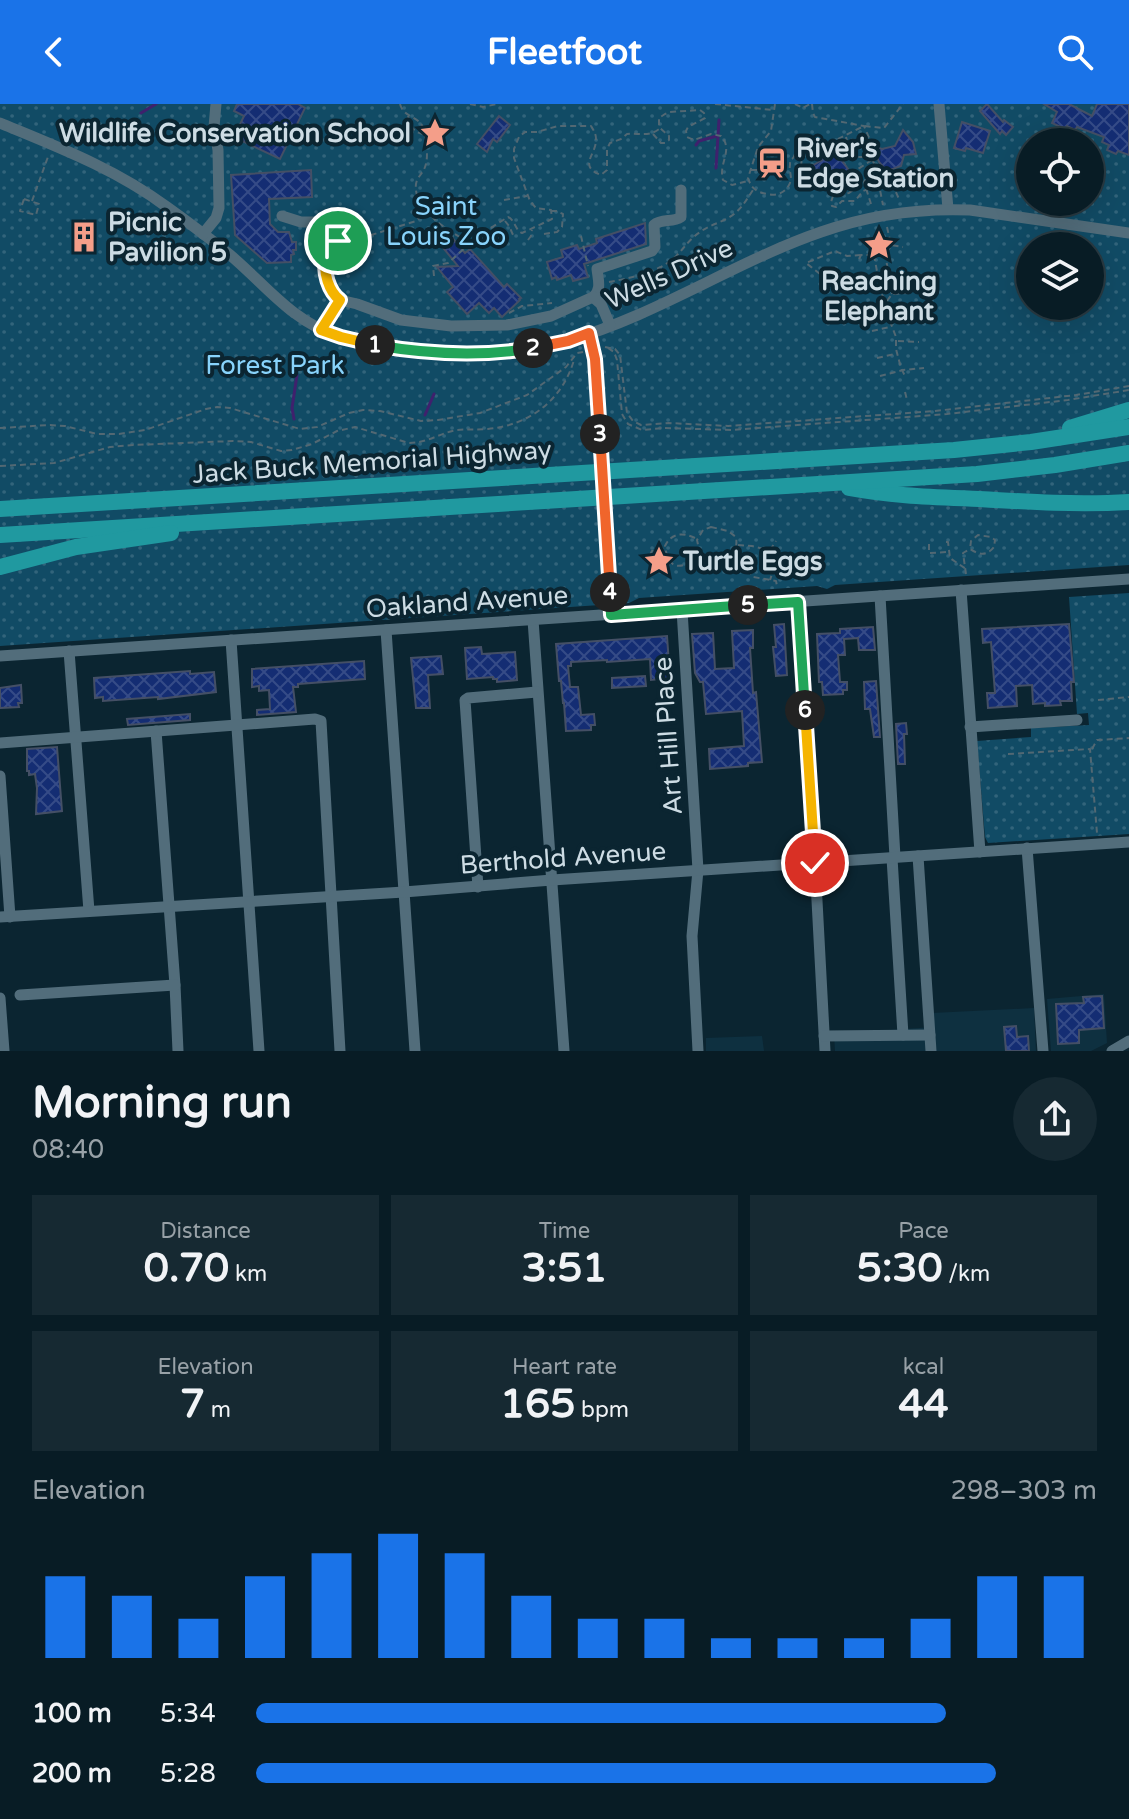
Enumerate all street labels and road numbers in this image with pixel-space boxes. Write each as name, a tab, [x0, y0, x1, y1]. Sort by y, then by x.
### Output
street label: Wells Drive	[601, 232, 737, 316]
street label: Jack Buck Memorial Highway	[191, 434, 553, 490]
street label: Oakland Avenue	[365, 579, 569, 625]
street label: Art Hill Place	[647, 656, 689, 816]
street label: Berthold Avenue	[459, 835, 667, 881]

